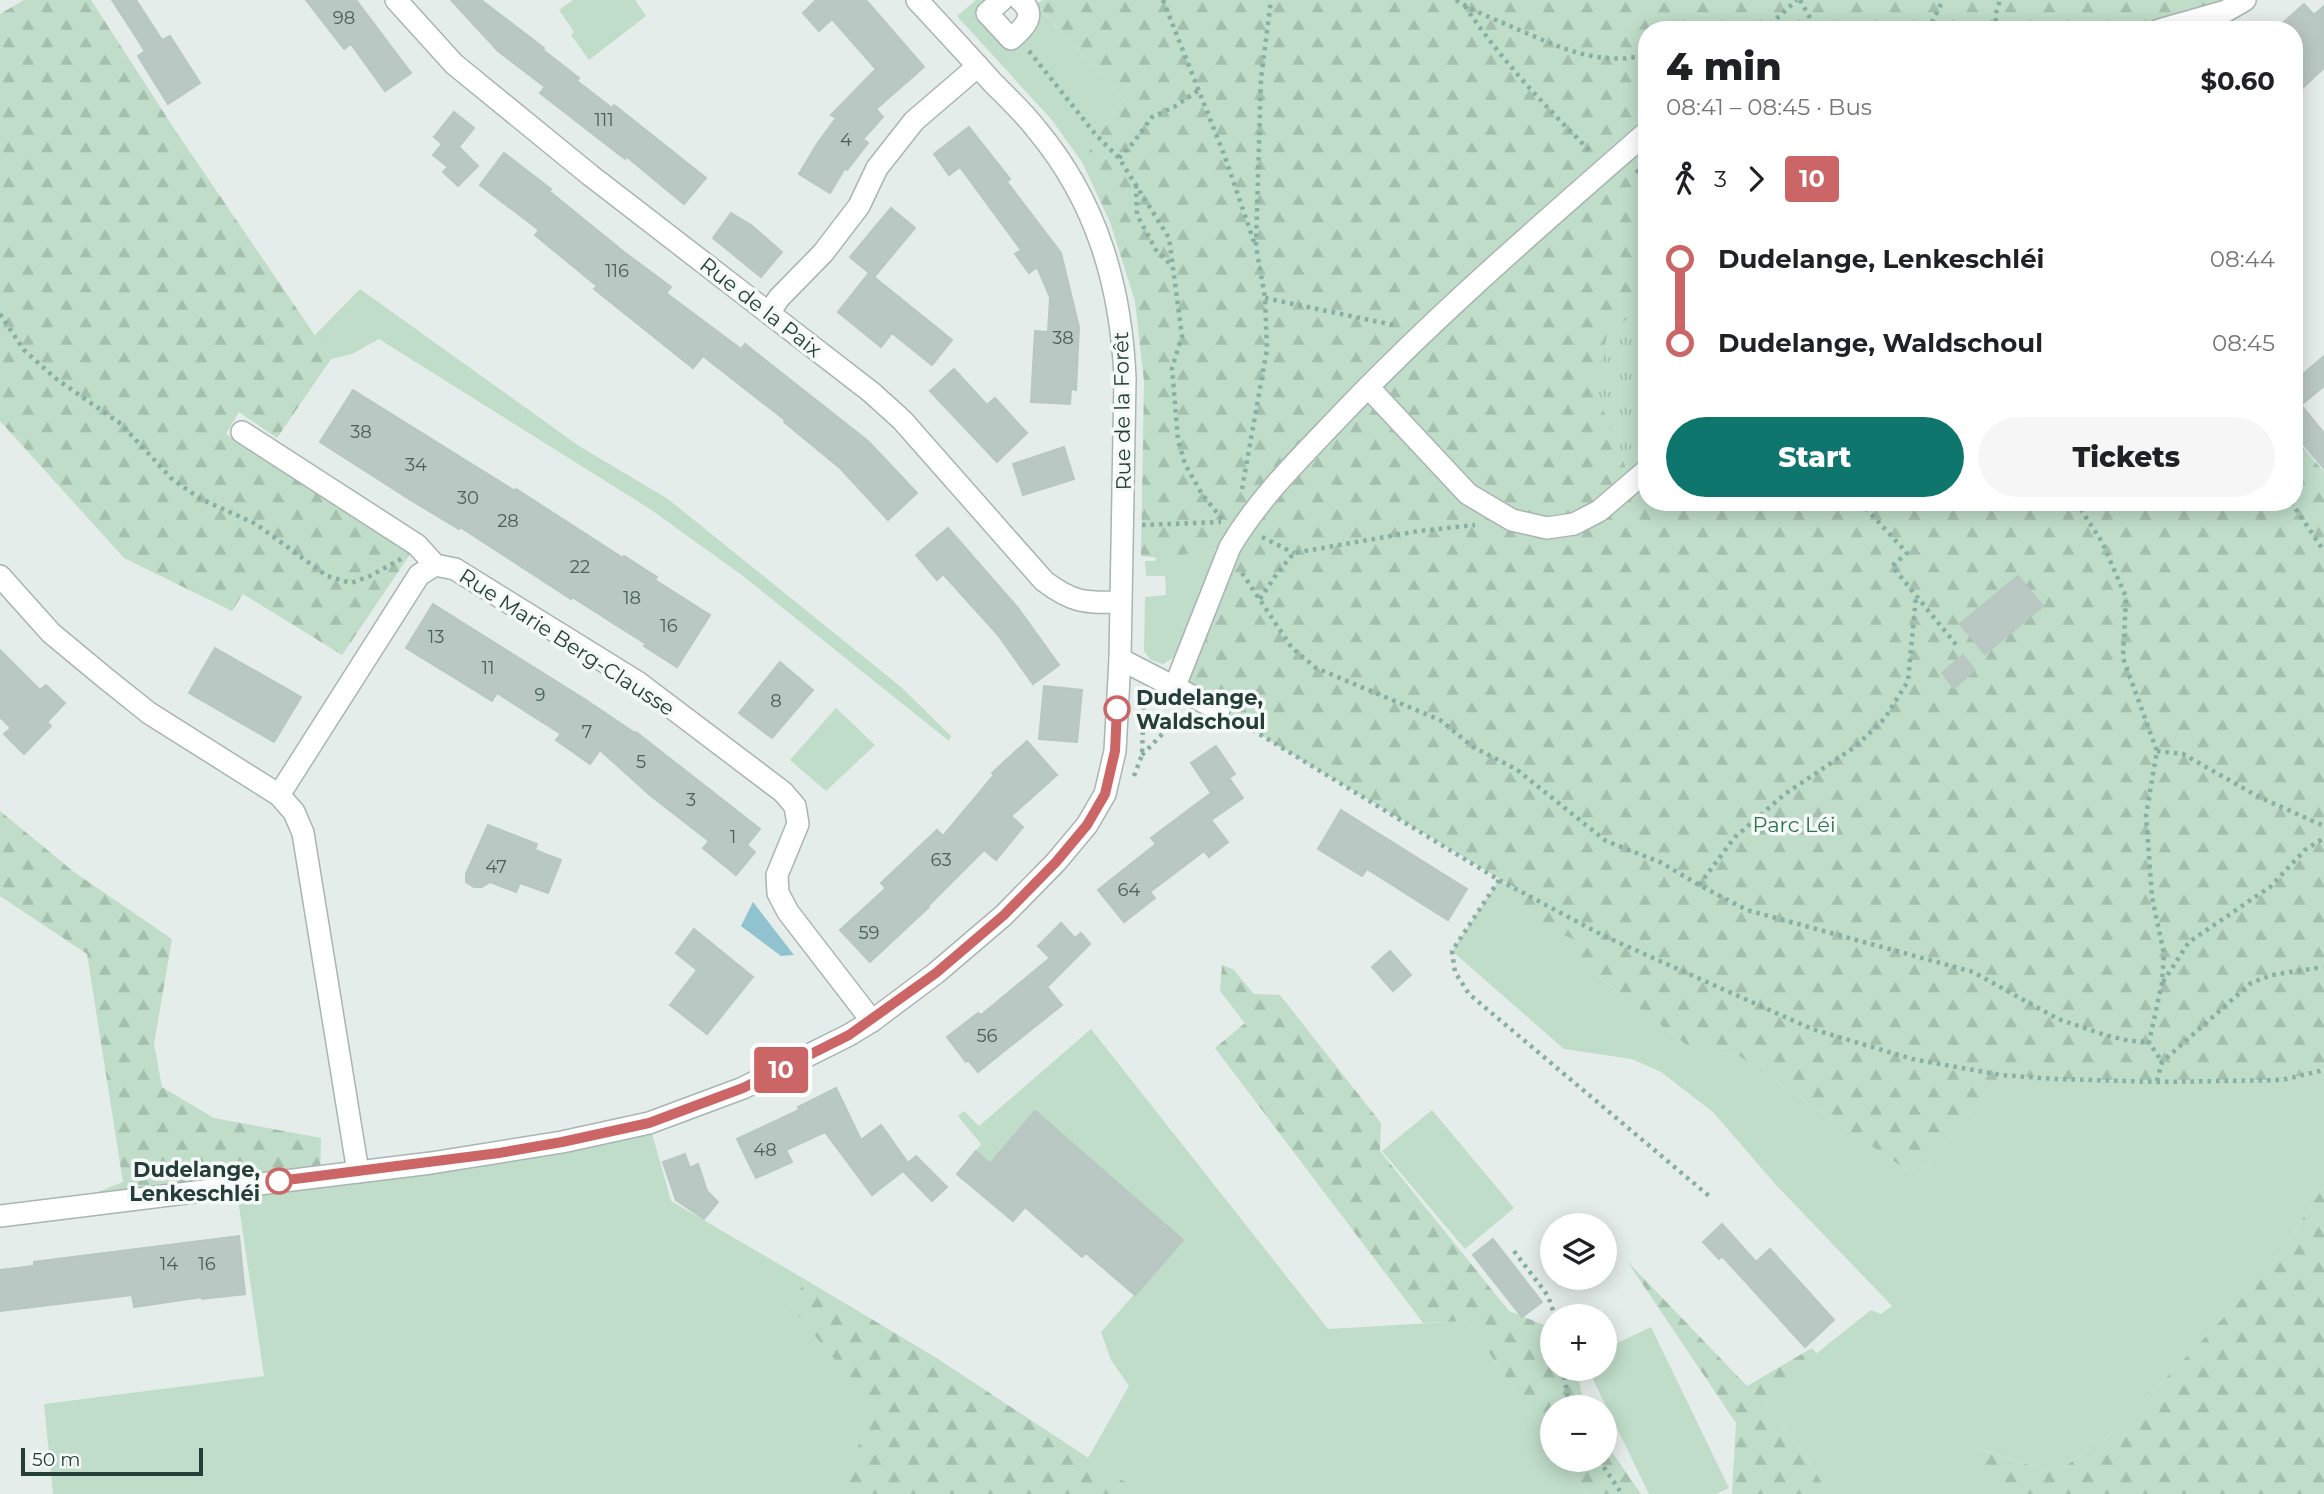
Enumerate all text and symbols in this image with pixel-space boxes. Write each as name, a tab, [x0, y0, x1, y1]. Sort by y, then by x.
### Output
house number: 98	[333, 7, 355, 29]
text: 4 min	[1666, 43, 1782, 90]
text: $0.60	[2200, 65, 2275, 97]
text: 08:41 – 08:45 · Bus	[1666, 93, 1872, 121]
house number: 111	[594, 109, 614, 131]
house number: 4	[840, 129, 852, 151]
icon: walk	[1666, 160, 1704, 198]
icon: forward	[1737, 160, 1775, 198]
text: 10	[1799, 164, 1825, 193]
text: 3	[1714, 165, 1727, 193]
text: Dudelange, Lenkeschléi	[1718, 243, 2044, 275]
text: 08:44	[2210, 245, 2275, 273]
street label: Rue de la Paix	[695, 252, 827, 362]
house number: 116	[605, 260, 629, 282]
house number: 38	[1052, 327, 1074, 349]
text: Dudelange, Waldschoul	[1718, 327, 2043, 359]
text: 08:45	[2212, 329, 2275, 357]
street label: Rue de la Forêt	[1108, 331, 1136, 491]
button: Start	[1666, 417, 1964, 497]
button: Tickets	[1978, 417, 2275, 497]
house number: 38	[350, 421, 372, 443]
house number: 34	[405, 454, 427, 476]
house number: 30	[457, 487, 479, 509]
house number: 28	[497, 510, 519, 532]
house number: 22	[570, 556, 590, 578]
street label: Rue Marie Berg-Clausse	[455, 563, 679, 721]
house number: 18	[623, 587, 641, 609]
house number: 16	[660, 615, 678, 637]
house number: 13	[428, 626, 444, 648]
house number: 11	[482, 657, 495, 679]
house number: 9	[535, 684, 546, 706]
place label: Dudelange, Waldschoul	[1136, 685, 1266, 734]
house number: 8	[770, 690, 782, 712]
marker: Dudelange, Waldschoul	[1104, 696, 1130, 722]
house number: 7	[582, 721, 592, 743]
house number: 5	[636, 751, 646, 773]
house number: 3	[686, 789, 696, 811]
park label: Parc Léi	[1752, 812, 1836, 837]
house number: 1	[730, 826, 736, 848]
house number: 63	[930, 849, 952, 871]
house number: 47	[485, 856, 507, 878]
house number: 64	[1118, 879, 1141, 901]
house number: 59	[858, 922, 880, 944]
house number: 56	[976, 1025, 998, 1047]
line badge: 10	[750, 1047, 812, 1093]
text: 10	[768, 1055, 794, 1084]
house number: 48	[753, 1139, 777, 1161]
place label: Dudelange, Lenkeschléi	[129, 1157, 260, 1206]
marker: Dudelange, Lenkeschléi	[266, 1168, 292, 1194]
map controls	[1540, 1213, 1617, 1472]
button: layers	[1540, 1213, 1617, 1290]
house number: 14	[160, 1253, 178, 1275]
house number: 16	[198, 1253, 216, 1275]
button: +	[1540, 1304, 1617, 1381]
button: −	[1540, 1395, 1617, 1472]
scale bar	[21, 1445, 203, 1477]
text: 50 m	[32, 1448, 80, 1471]

